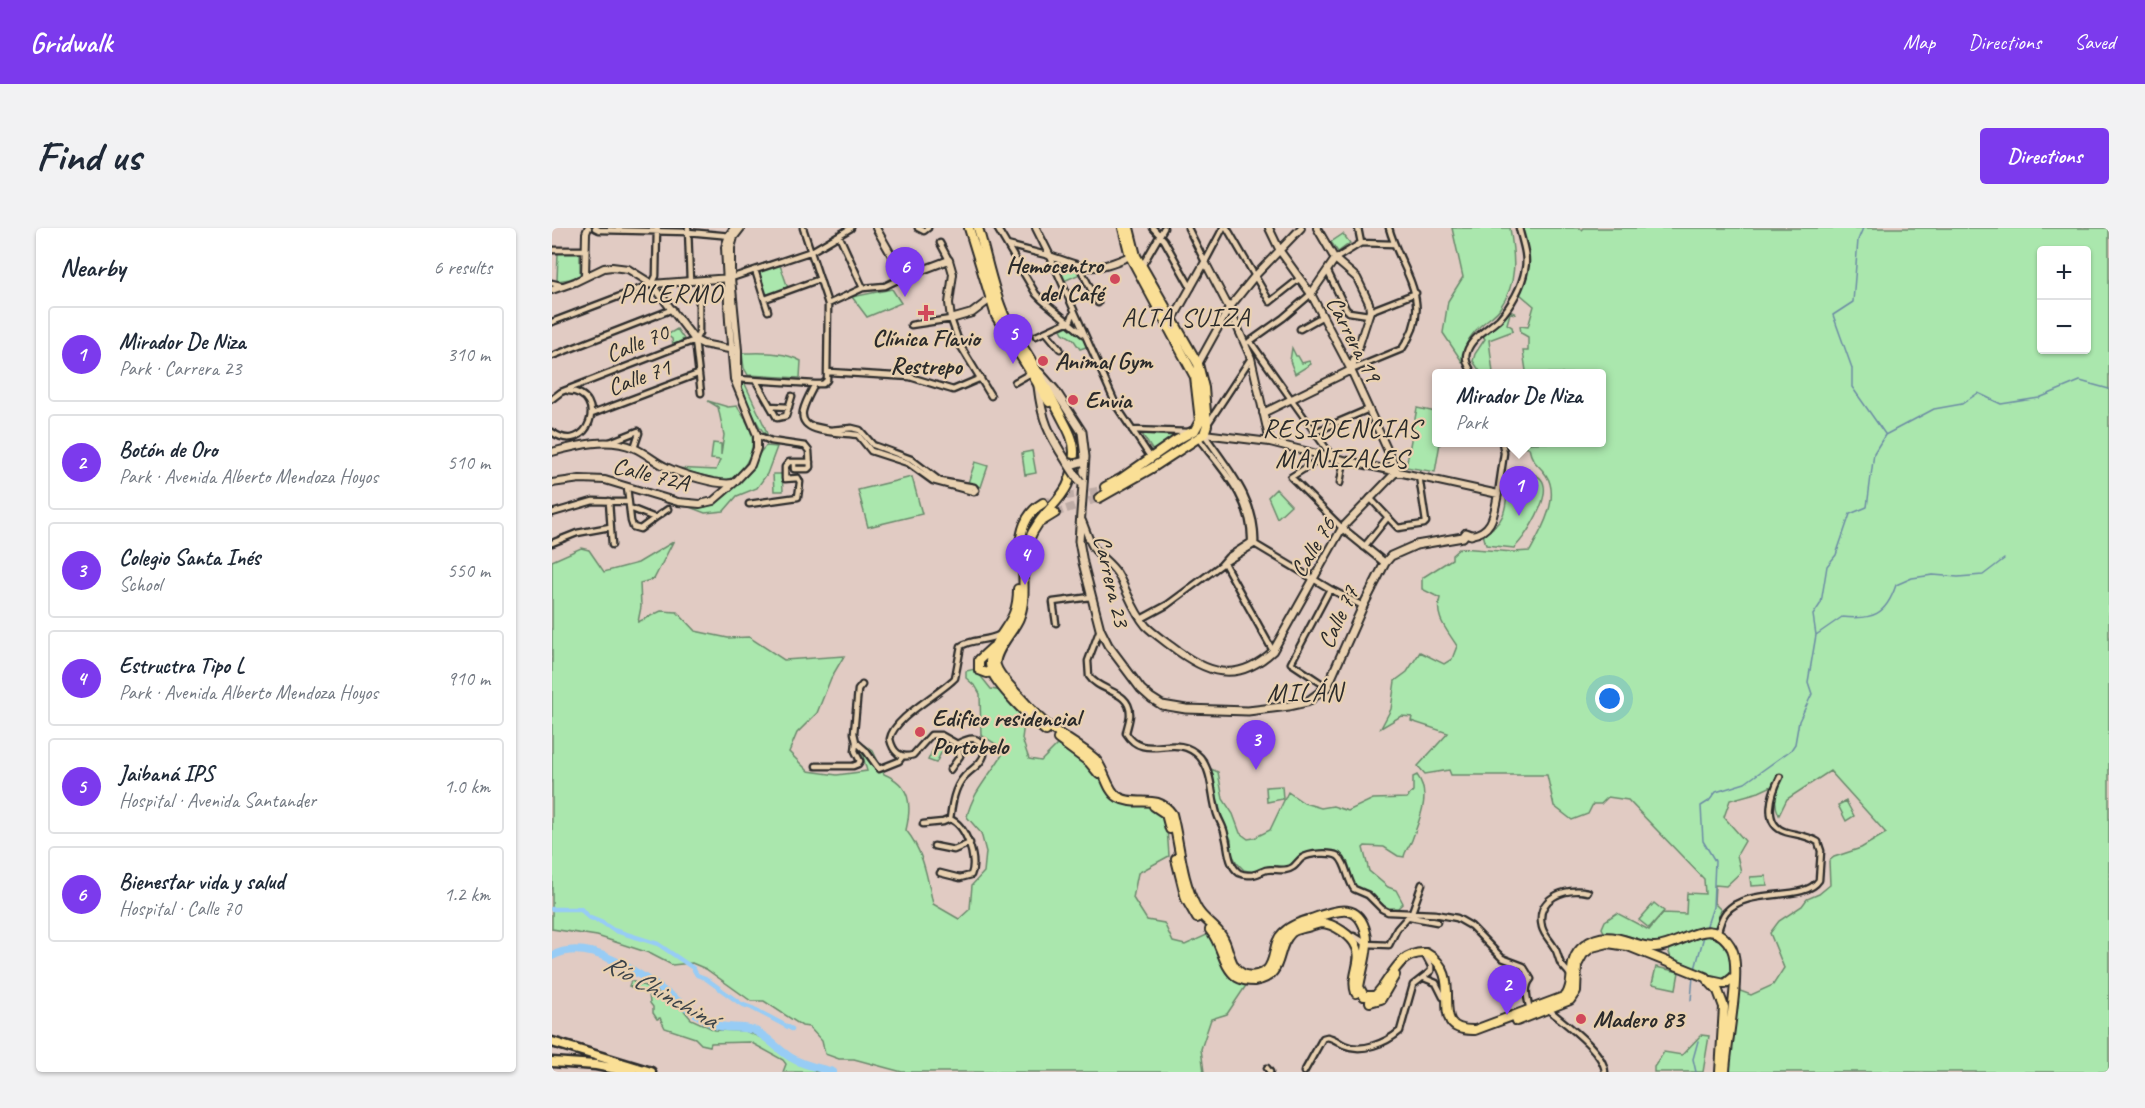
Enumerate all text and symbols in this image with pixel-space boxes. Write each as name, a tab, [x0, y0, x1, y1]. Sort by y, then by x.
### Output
text: Gridwalk	[30, 25, 112, 60]
text: Map	[1903, 29, 1935, 55]
text: Directions	[1968, 29, 2041, 55]
text: Saved	[2074, 29, 2115, 55]
button: Directions	[1980, 128, 2109, 184]
text: Find us	[36, 130, 141, 183]
map controls	[2037, 246, 2091, 354]
button: +	[2037, 246, 2091, 300]
pin: 6	[886, 248, 924, 297]
place label: Hemocentro del Café	[1006, 250, 1107, 308]
text: Nearby	[60, 251, 125, 284]
text: 6 results	[433, 255, 492, 280]
marker: Hemocentro del Café	[1108, 272, 1122, 286]
district label: PALERMO	[619, 277, 724, 310]
street label: Carrera 19	[1320, 291, 1389, 389]
button: −	[2037, 300, 2091, 354]
district label: ALTA SUIZA	[1121, 301, 1251, 334]
marker: Clínica Flavio Restrepo	[917, 304, 935, 322]
pin: 5	[994, 314, 1032, 364]
street label: Calle 70	[601, 316, 675, 369]
place label: Clínica Flavio Restrepo	[872, 323, 982, 381]
text: Mirador De Niza	[119, 328, 245, 356]
text: 1	[77, 342, 86, 367]
text: 310 m	[447, 342, 490, 367]
place label: Animal Gym	[1055, 346, 1153, 376]
street label: Calle 71	[603, 351, 676, 402]
marker: Animal Gym	[1036, 354, 1050, 368]
text: Park · Carrera 23	[119, 356, 241, 381]
popup	[1432, 369, 1606, 447]
text: Mirador De Niza	[1456, 382, 1582, 410]
place label: Envia	[1085, 385, 1133, 415]
marker: Envia	[1066, 393, 1080, 407]
text: Park	[1456, 410, 1487, 435]
district label: RESIDENCIAS MANIZALES	[1263, 412, 1425, 475]
text: Botón de Oro	[119, 436, 217, 464]
text: 2	[77, 450, 86, 475]
text: 510 m	[447, 450, 490, 475]
street label: Calle 72A	[610, 450, 693, 498]
text: Park · Avenida Alberto Mendoza Hoyos	[119, 464, 378, 489]
pin: 1	[1500, 466, 1538, 516]
street label: Calle 76	[1283, 510, 1343, 583]
street label: Carrera 23	[1087, 532, 1138, 632]
pin: 4	[1006, 536, 1044, 585]
text: Colegio Santa Inés	[119, 544, 260, 572]
text: 3	[77, 558, 86, 583]
text: 550 m	[447, 558, 490, 583]
text: School	[119, 572, 162, 597]
street label: Calle 77	[1311, 580, 1366, 653]
text: Estructra Tipo L	[119, 652, 245, 680]
text: 4	[77, 666, 86, 691]
text: 910 m	[447, 666, 490, 691]
district label: MILÁN	[1267, 676, 1346, 709]
text: Park · Avenida Alberto Mendoza Hoyos	[119, 680, 378, 705]
your location	[1595, 684, 1624, 713]
place label: Edifico residencial Portobelo	[932, 703, 1085, 761]
pin: 3	[1236, 720, 1276, 770]
marker: Edifico residencial Portobelo	[913, 725, 927, 739]
text: Jaibaná IPS	[119, 760, 214, 788]
text: 5	[77, 774, 86, 799]
text: 1.0 km	[444, 774, 490, 799]
text: Hospital · Avenida Santander	[119, 788, 316, 813]
text: Bienestar vida y salud	[119, 868, 284, 896]
text: 6	[77, 882, 86, 907]
text: 1.2 km	[444, 882, 490, 907]
text: Hospital · Calle 70	[119, 896, 241, 921]
water label: Río Chinchiná	[598, 946, 729, 1039]
pin: 2	[1488, 966, 1526, 1015]
place label: Madero 83	[1593, 1004, 1686, 1034]
marker: Madero 83	[1574, 1012, 1588, 1026]

